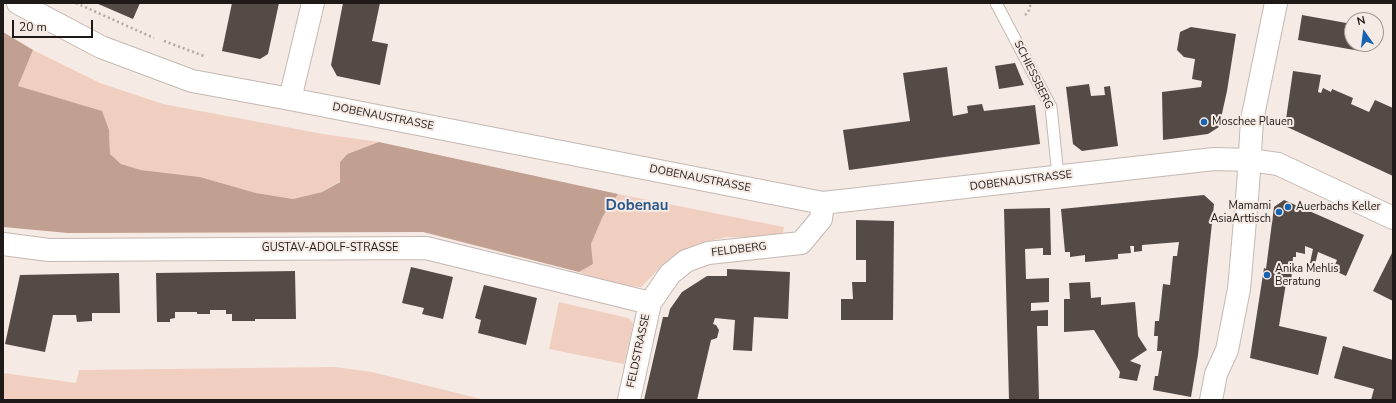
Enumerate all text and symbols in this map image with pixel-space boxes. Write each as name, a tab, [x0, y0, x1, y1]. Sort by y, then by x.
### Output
scale bar	[14, 12, 95, 38]
north arrow	[1344, 12, 1384, 52]
text: N	[1355, 13, 1367, 29]
text: 20 m	[19, 19, 47, 35]
street label: SCHIESSBERG	[1011, 39, 1055, 111]
street label: DOBENAUSTRASSE	[331, 101, 435, 133]
place label: Moschee Plauen	[1212, 115, 1293, 129]
marker: Moschee Plauen	[1199, 117, 1209, 127]
street label: DOBENAUSTRASSE	[648, 163, 752, 195]
street label: DOBENAUSTRASSE	[969, 168, 1073, 194]
district label: Dobenau	[606, 197, 668, 215]
place label: Mamami AsiaArttisch	[1210, 199, 1271, 225]
place label: Auerbachs Keller	[1296, 200, 1381, 214]
marker: Auerbachs Keller	[1283, 202, 1293, 212]
marker: Mamami AsiaArttisch	[1274, 207, 1284, 217]
street label: FELDBERG	[711, 240, 767, 260]
street label: GUSTAV-ADOLF-STRASSE	[262, 241, 398, 255]
place label: Anika Mehlis Beratung	[1275, 262, 1339, 288]
marker: Anika Mehlis Beratung	[1262, 270, 1272, 280]
street label: FELDSTRASSE	[625, 313, 653, 389]

